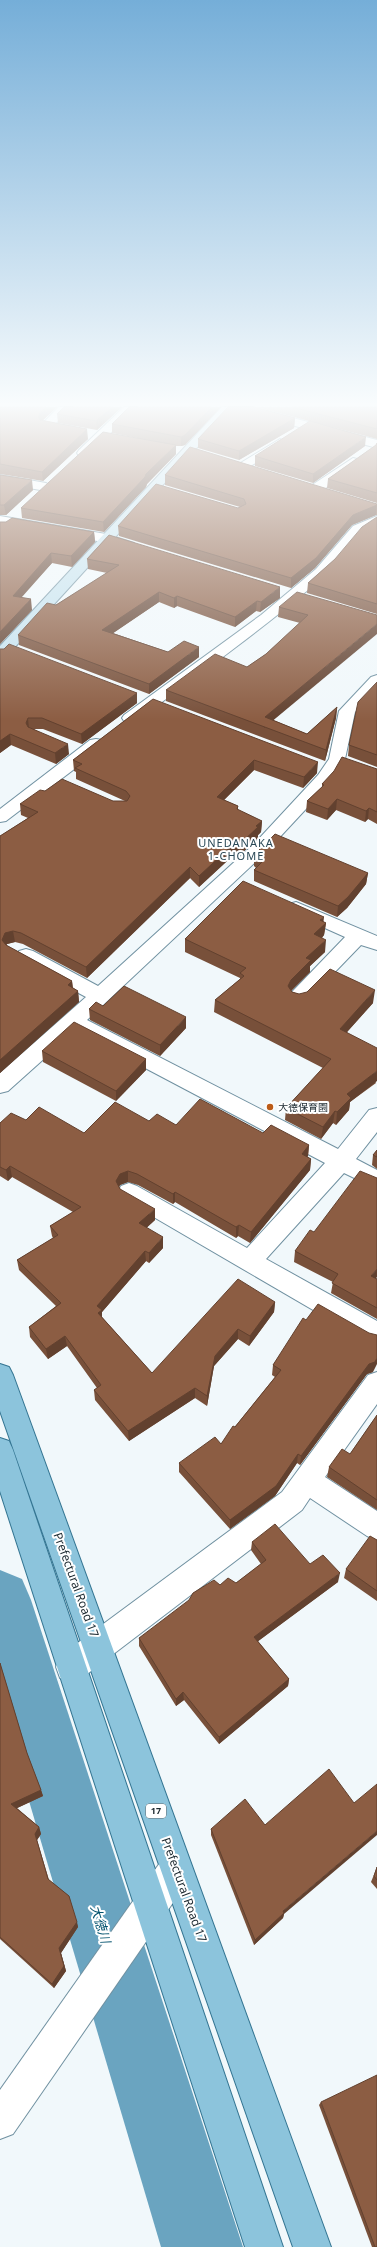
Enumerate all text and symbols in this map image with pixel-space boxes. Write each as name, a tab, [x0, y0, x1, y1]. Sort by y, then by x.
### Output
district label: UNEDANAKA 1-CHOME	[198, 835, 274, 863]
place label: 大徳保育園	[278, 1100, 328, 1114]
marker: 大徳保育園	[265, 1102, 275, 1112]
street label: Prefectural Road 17	[50, 1530, 103, 1640]
road number: 17	[146, 1804, 166, 1818]
street label: Prefectural Road 17	[158, 1835, 211, 1945]
water label: 大徳川	[87, 1903, 116, 1947]

